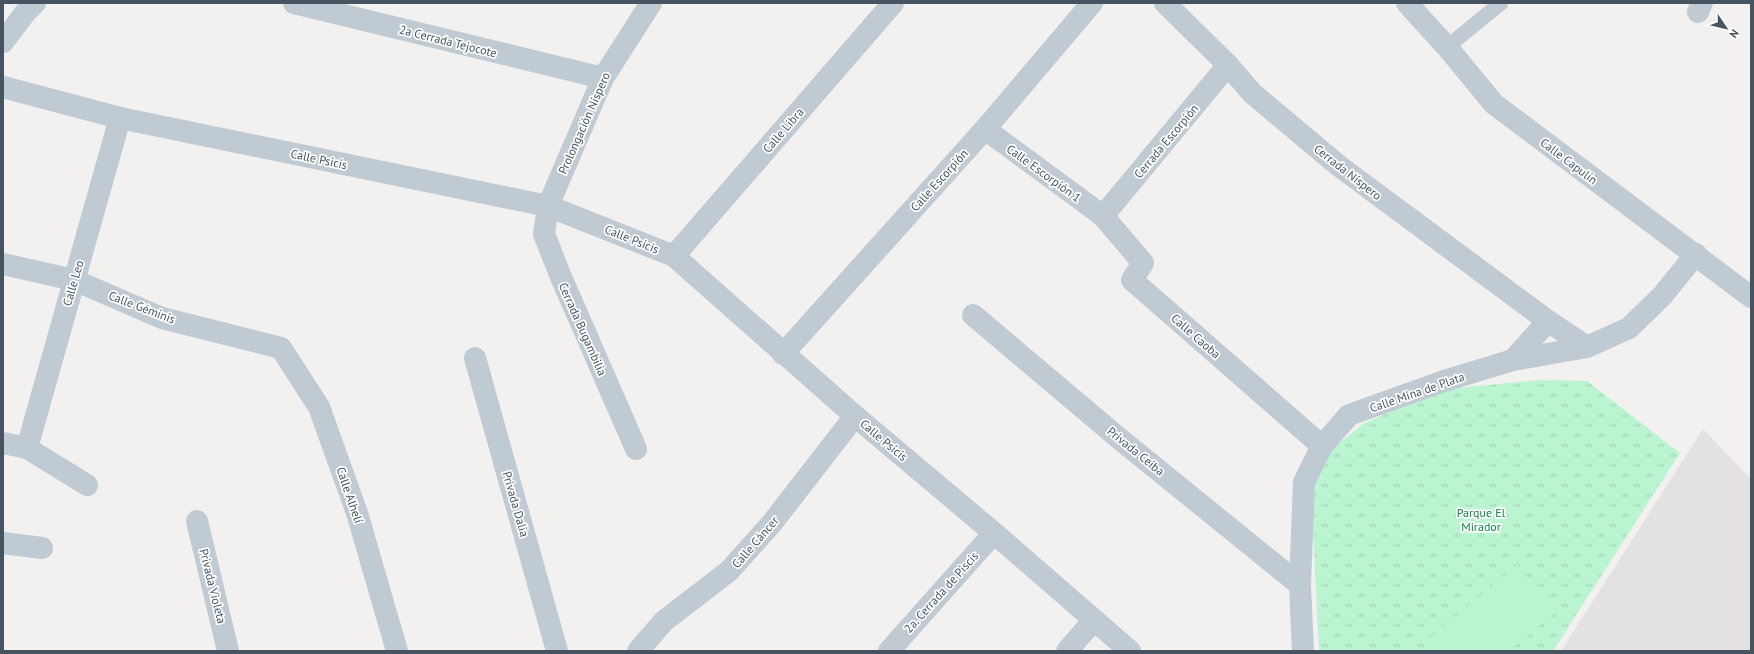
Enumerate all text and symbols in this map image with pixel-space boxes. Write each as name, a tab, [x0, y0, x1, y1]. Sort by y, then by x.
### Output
north arrow	[1706, 8, 1746, 48]
street label: 2a Cerrada Tejocote	[398, 22, 498, 60]
text: N	[1726, 27, 1742, 41]
street label: Prolongación Níspero	[555, 70, 613, 176]
street label: Cerrada Escorpión	[1131, 101, 1201, 181]
street label: Calle Libra	[759, 104, 807, 156]
street label: Calle Capulín	[1537, 135, 1601, 187]
street label: Calle Escorpión 1	[1004, 141, 1084, 205]
street label: Cerrada Níspero	[1311, 141, 1385, 203]
street label: Calle Psicis	[289, 146, 349, 172]
street label: Calle Escorpión	[907, 146, 971, 214]
street label: Calle Psicis	[603, 221, 661, 257]
street label: Calle Leo	[59, 258, 87, 308]
street label: Cerrada Bugambilia	[556, 280, 610, 378]
street label: Calle Géminis	[107, 287, 177, 327]
street label: Calle Caoba	[1168, 311, 1224, 361]
street label: Calle Mina de Plata	[1368, 369, 1466, 415]
street label: Calle Psicis	[857, 416, 911, 464]
street label: Privada Ceiba	[1104, 423, 1168, 479]
street label: Calle Alhelí	[333, 465, 367, 525]
street label: Privada Dalia	[500, 470, 533, 539]
park label: Parque El Mirador	[1457, 505, 1506, 534]
street label: Calle Cáncer	[728, 513, 782, 571]
street label: Privada Violeta	[196, 547, 230, 625]
street label: 2a. Cerrada de Piscis	[901, 548, 981, 636]

